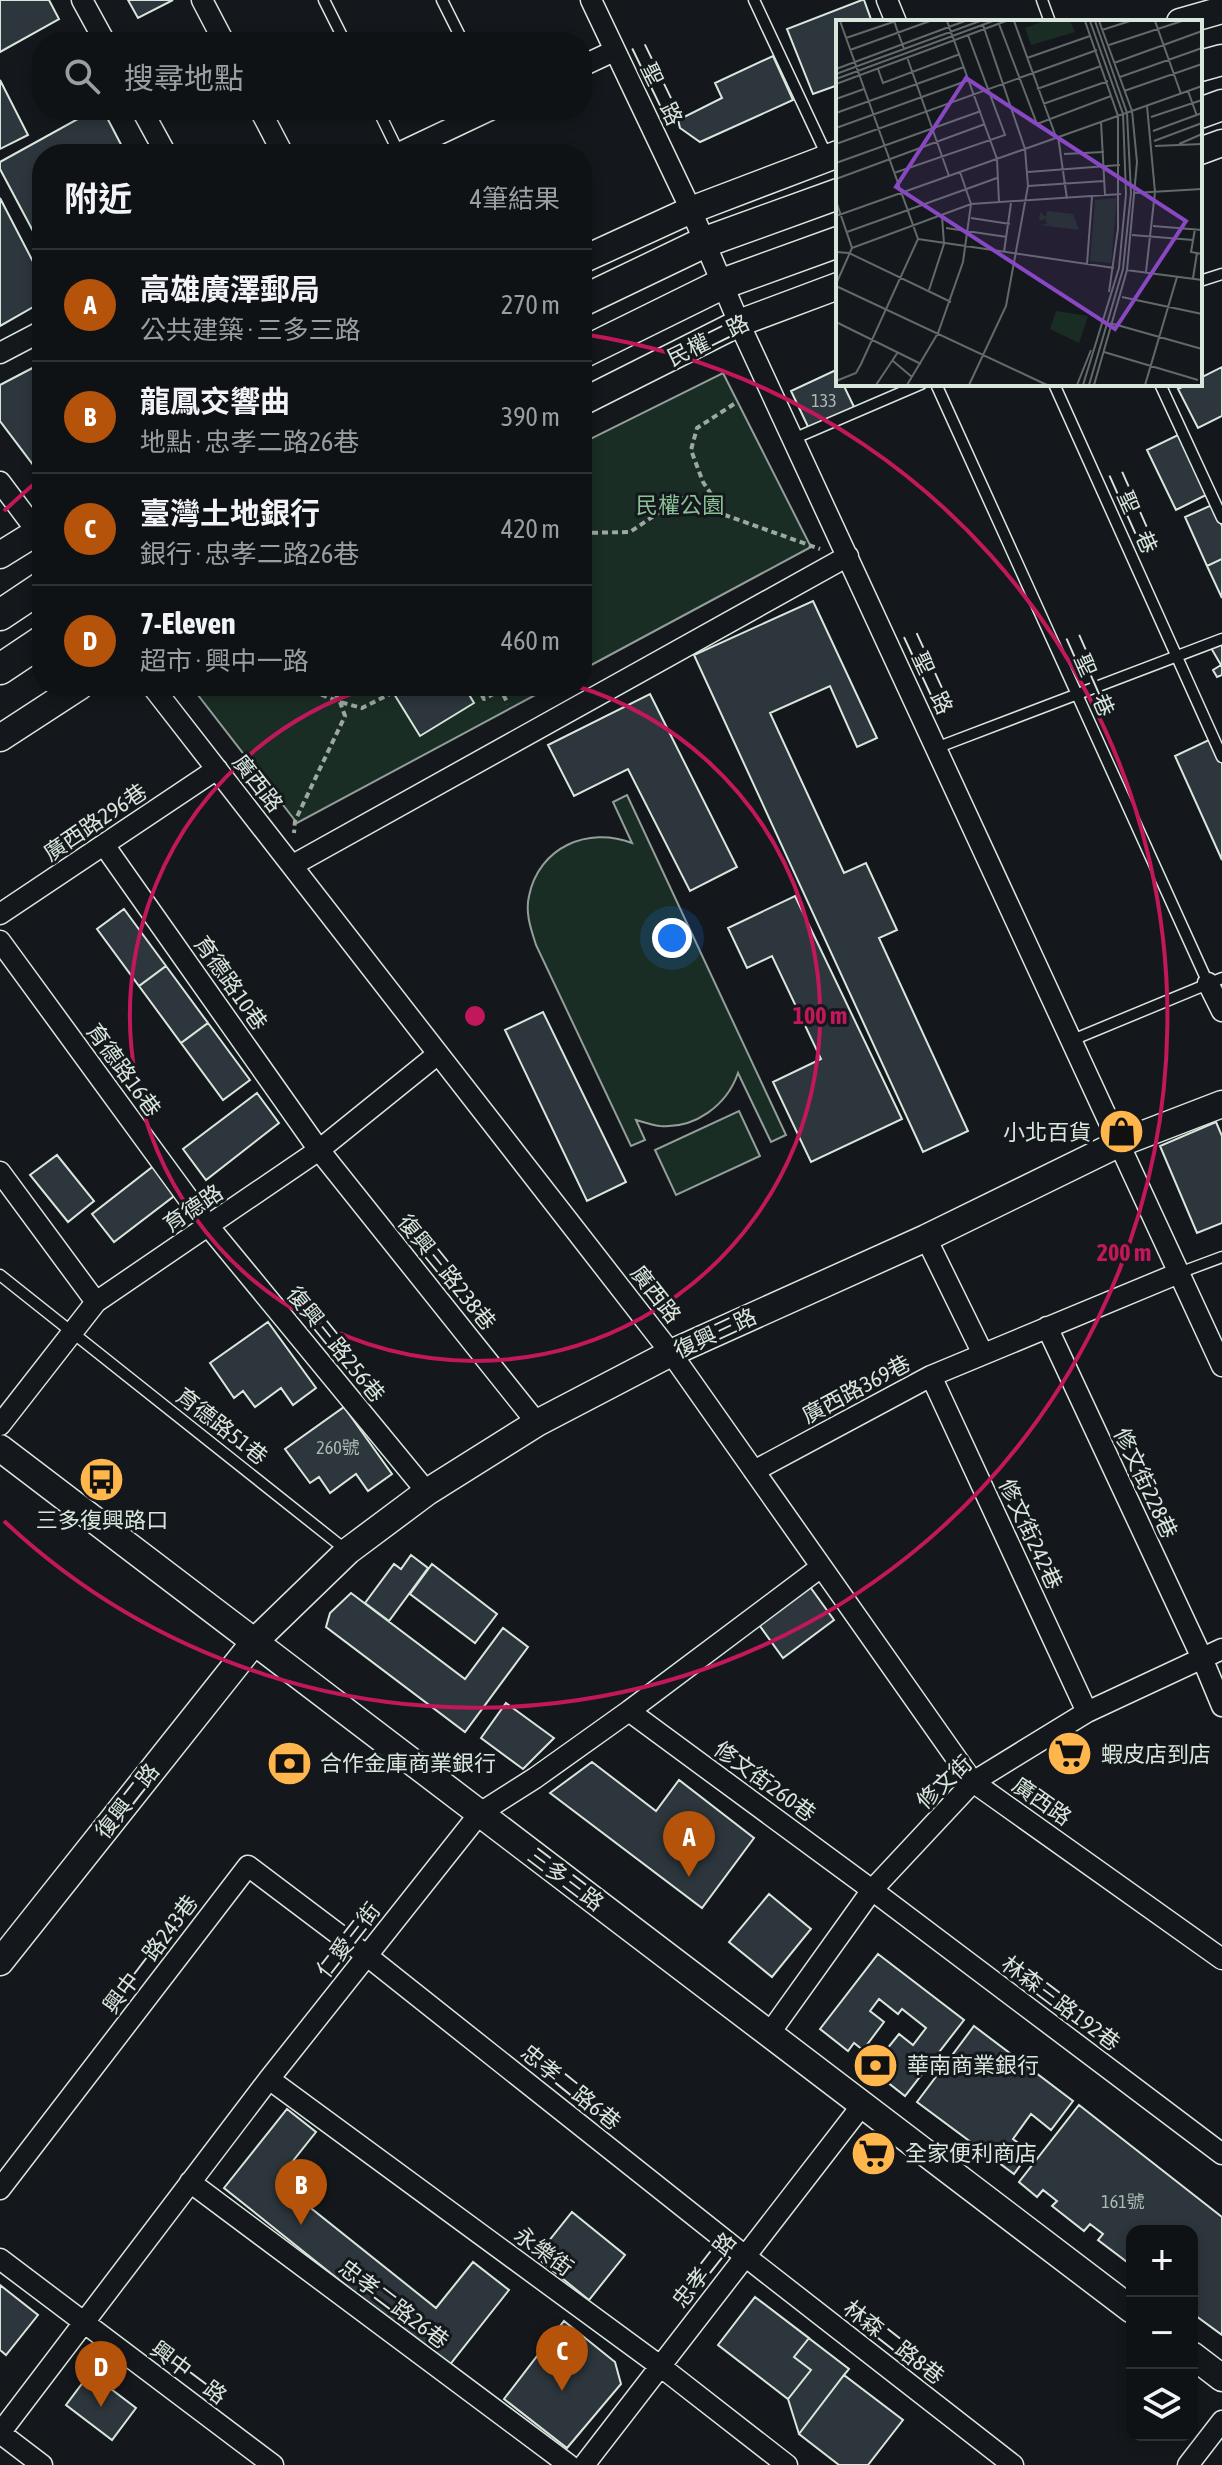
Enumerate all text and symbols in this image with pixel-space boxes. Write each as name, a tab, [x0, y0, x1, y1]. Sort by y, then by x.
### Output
inset map	[836, 20, 1202, 386]
search box	[32, 32, 592, 120]
street label: 二聖二路	[626, 39, 688, 129]
icon: search	[60, 54, 104, 98]
text: 搜尋地點	[124, 61, 244, 95]
text: 附近	[64, 179, 132, 218]
text: 4筆結果	[470, 184, 560, 214]
text: 高雄廣澤郵局	[140, 272, 320, 306]
text: A	[84, 290, 96, 320]
text: 270 m	[501, 290, 560, 320]
street label: 民權二路	[663, 309, 753, 371]
text: 公共建築 · 三多三路	[140, 315, 361, 345]
text: 龍鳳交響曲	[140, 384, 290, 418]
house number: 133	[811, 390, 837, 411]
text: B	[84, 402, 96, 432]
text: 390 m	[501, 402, 560, 432]
text: 地點 · 忠孝二路26巷	[140, 427, 359, 457]
street label: 二聖二巷	[1103, 467, 1163, 557]
park label: 民權公園	[636, 492, 724, 518]
text: 臺灣土地銀行	[140, 496, 320, 530]
text: C	[84, 514, 96, 544]
text: 420 m	[501, 514, 560, 544]
text: 銀行 · 忠孝二路26巷	[140, 539, 359, 569]
text: 7-Eleven	[140, 606, 236, 640]
text: D	[83, 626, 97, 656]
text: 460 m	[501, 626, 560, 656]
street label: 二聖二路	[898, 628, 958, 718]
street label: 二聖一巷	[1060, 630, 1120, 720]
text: 超市 · 興中一路	[140, 646, 309, 676]
street label: 廣西路	[227, 749, 289, 817]
street label: 廣西路296巷	[38, 778, 152, 866]
your location	[652, 918, 692, 958]
street label: 育德路10巷	[189, 931, 273, 1035]
centre of rings	[461, 1002, 489, 1030]
text: 100 m	[793, 1002, 847, 1029]
street label: 育德路16巷	[82, 1018, 166, 1122]
shop icon: 小北百貨	[1098, 1108, 1146, 1156]
place label: 小北百貨	[1003, 1119, 1091, 1145]
street label: 育德路	[158, 1179, 228, 1237]
street label: 復興三路238巷	[393, 1209, 501, 1335]
text: 200 m	[1097, 1239, 1151, 1266]
street label: 廣西路	[625, 1260, 687, 1328]
street label: 復興三路256巷	[282, 1281, 390, 1407]
street label: 復興三路	[670, 1303, 760, 1363]
street label: 廣西路369巷	[797, 1350, 915, 1428]
street label: 育德路51巷	[171, 1382, 273, 1470]
street label: 修文街228巷	[1109, 1424, 1183, 1542]
house number: 260號	[316, 1437, 360, 1458]
bus stop icon: 三多復興路口	[78, 1455, 126, 1503]
street label: 修文街242巷	[994, 1475, 1068, 1593]
place label: 三多復興路口	[36, 1507, 168, 1533]
supermarket icon: 蝦皮店到店	[1046, 1730, 1094, 1778]
street label: 修文街260巷	[709, 1736, 821, 1826]
bank icon: 合作金庫商業銀行	[265, 1739, 313, 1787]
place label: 蝦皮店到店	[1101, 1741, 1211, 1767]
place label: 合作金庫商業銀行	[320, 1750, 496, 1776]
street label: 修文街	[911, 1750, 977, 1814]
street label: 復興二路	[90, 1758, 164, 1844]
street label: 廣西路	[1008, 1771, 1076, 1831]
pin: A	[663, 1811, 715, 1877]
street label: 三多三路	[523, 1842, 609, 1916]
street label: 興中一路243巷	[97, 1890, 203, 2018]
street label: 仁愛三街	[311, 1897, 385, 1983]
street label: 林森三路192巷	[997, 1950, 1125, 2056]
street label: 忠孝二路6巷	[516, 2039, 626, 2135]
bank icon: 華南商業銀行	[852, 2041, 900, 2089]
place label: 華南商業銀行	[907, 2052, 1039, 2078]
supermarket icon: 全家便利商店	[850, 2129, 898, 2177]
place label: 全家便利商店	[905, 2140, 1037, 2166]
pin: B	[275, 2159, 327, 2225]
house number: 161號	[1101, 2191, 1145, 2212]
street label: 永樂街	[510, 2221, 578, 2281]
map controls	[1126, 2225, 1198, 2441]
button: +	[1126, 2225, 1198, 2297]
street label: 忠孝二路	[667, 2227, 741, 2313]
street label: 忠孝二路26巷	[334, 2254, 454, 2354]
street label: 林森二路8巷	[839, 2295, 949, 2389]
button: −	[1126, 2297, 1198, 2369]
pin: C	[536, 2325, 588, 2391]
street label: 興中一路	[146, 2335, 232, 2409]
pin: D	[75, 2341, 127, 2407]
button: layers	[1126, 2369, 1198, 2441]

